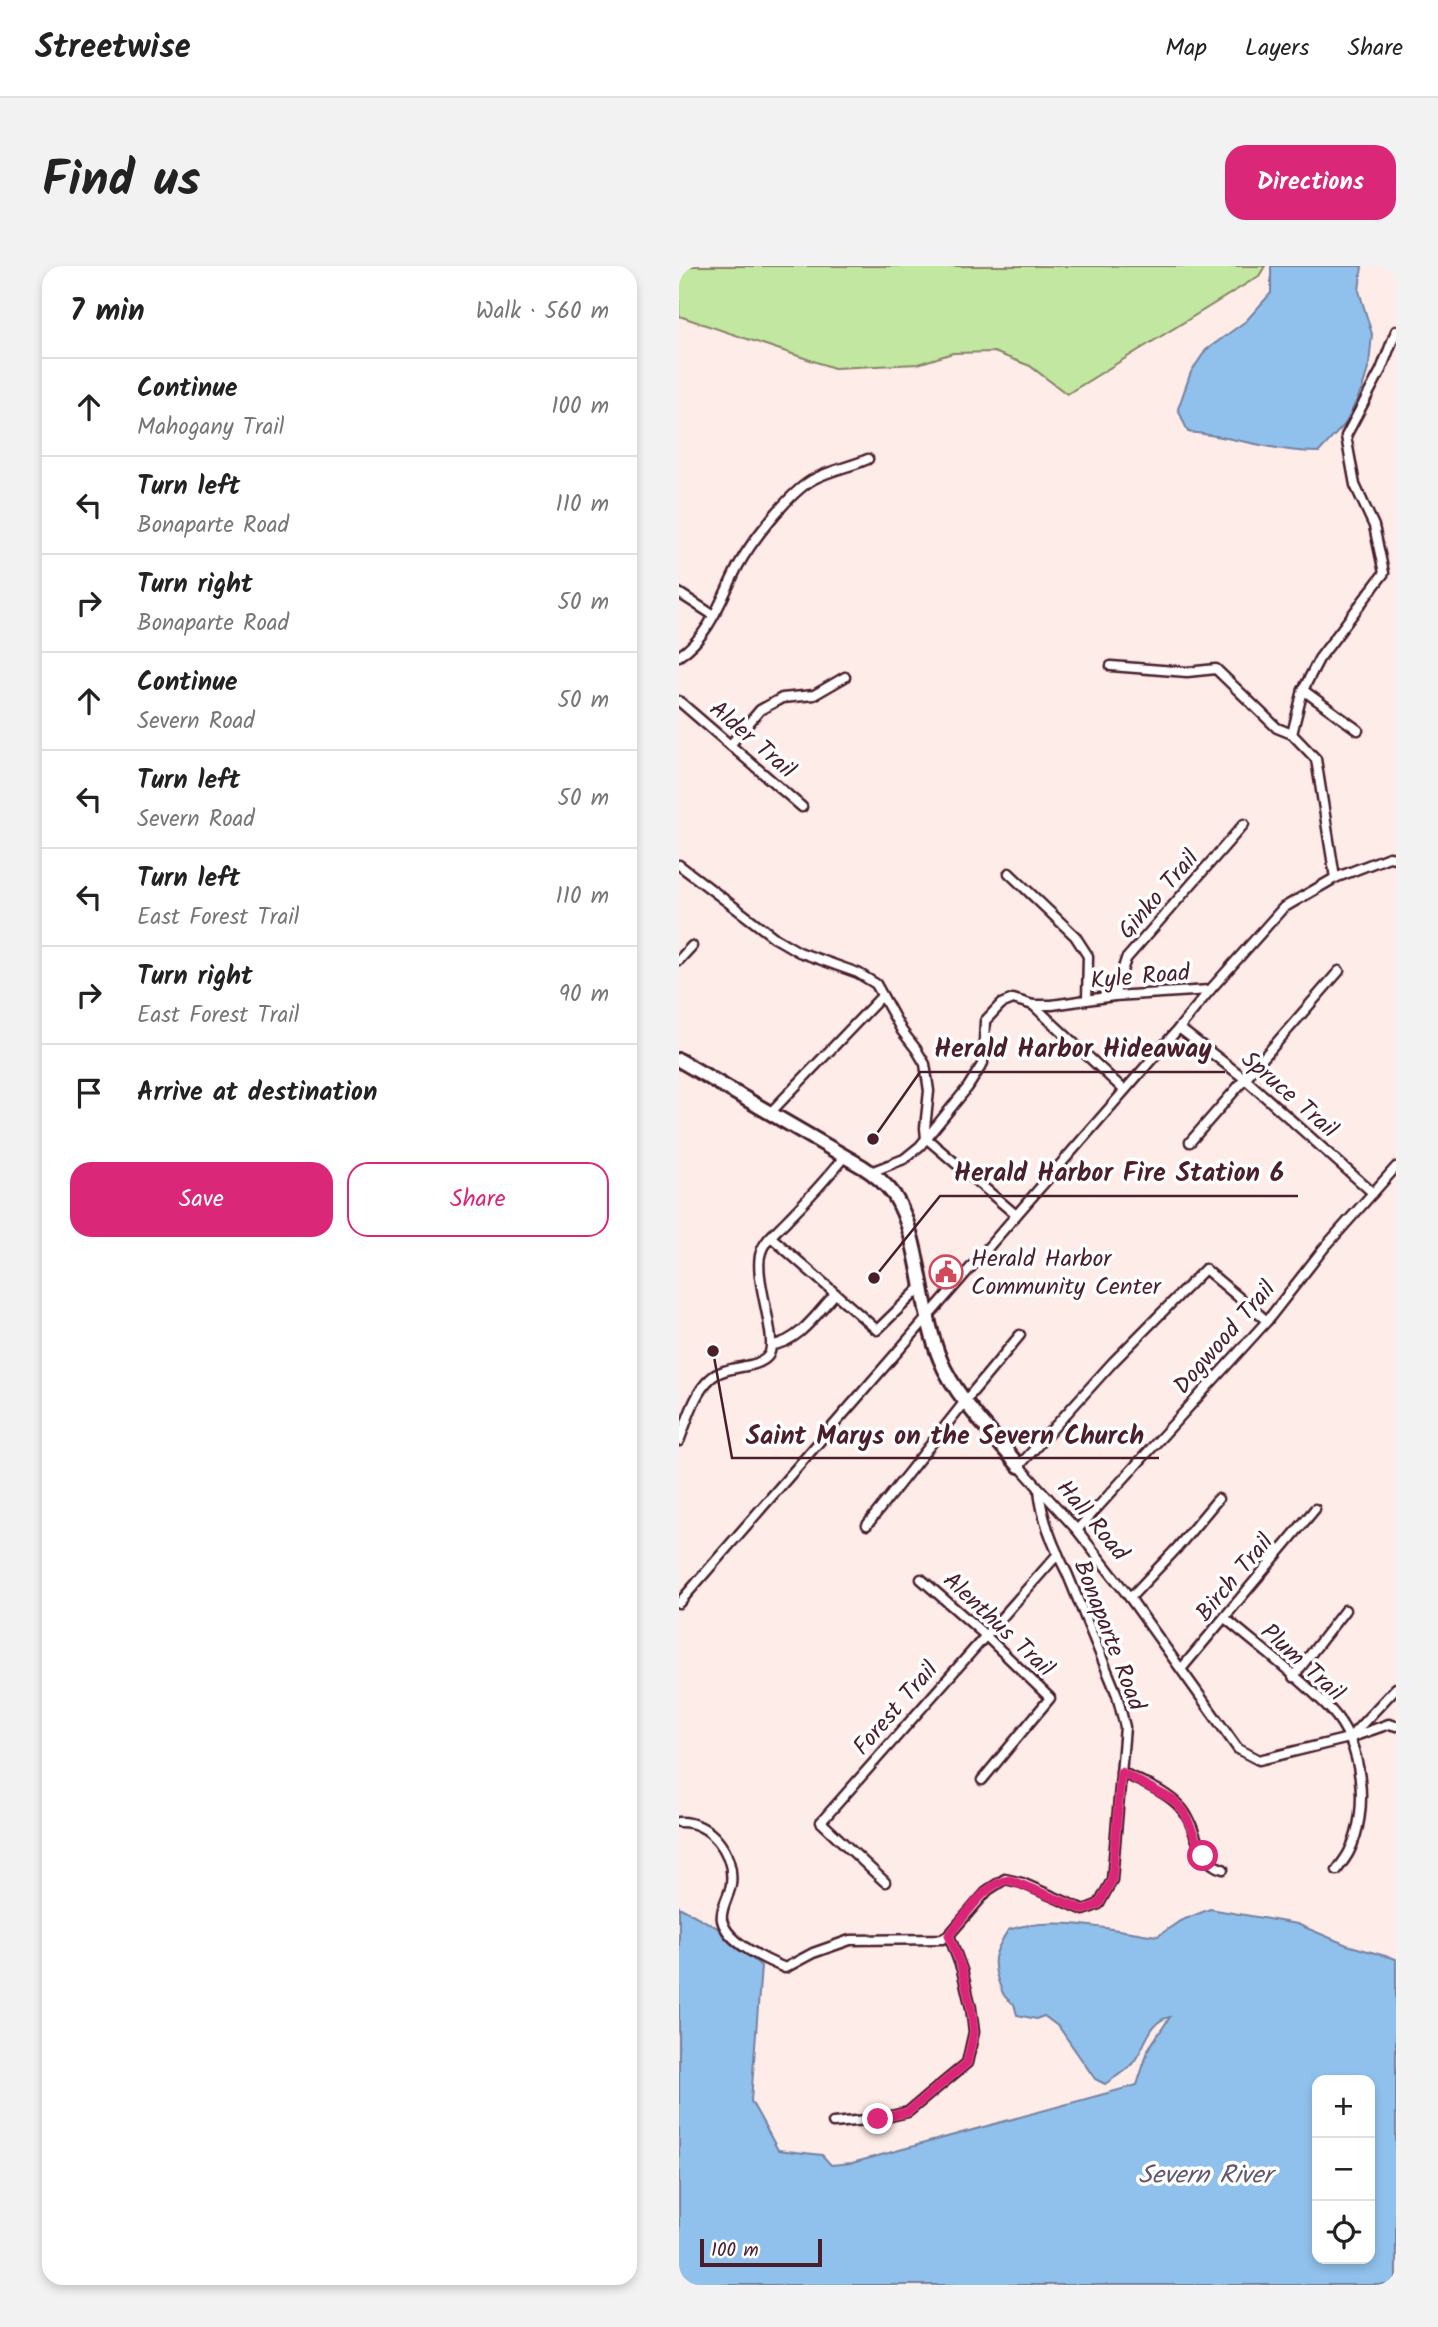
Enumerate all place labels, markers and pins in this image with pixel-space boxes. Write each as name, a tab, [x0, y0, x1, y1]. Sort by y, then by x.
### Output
callout: Herald Harbor Hideaway	[920, 1025, 1225, 1072]
callout: Herald Harbor Fire Station 6	[940, 1149, 1298, 1196]
place label: Herald Harbor Community Center	[971, 1240, 1163, 1307]
public building icon: Herald Harbor Community Center	[927, 1253, 965, 1291]
callout: Saint Marys on the Severn Church	[732, 1411, 1159, 1458]

